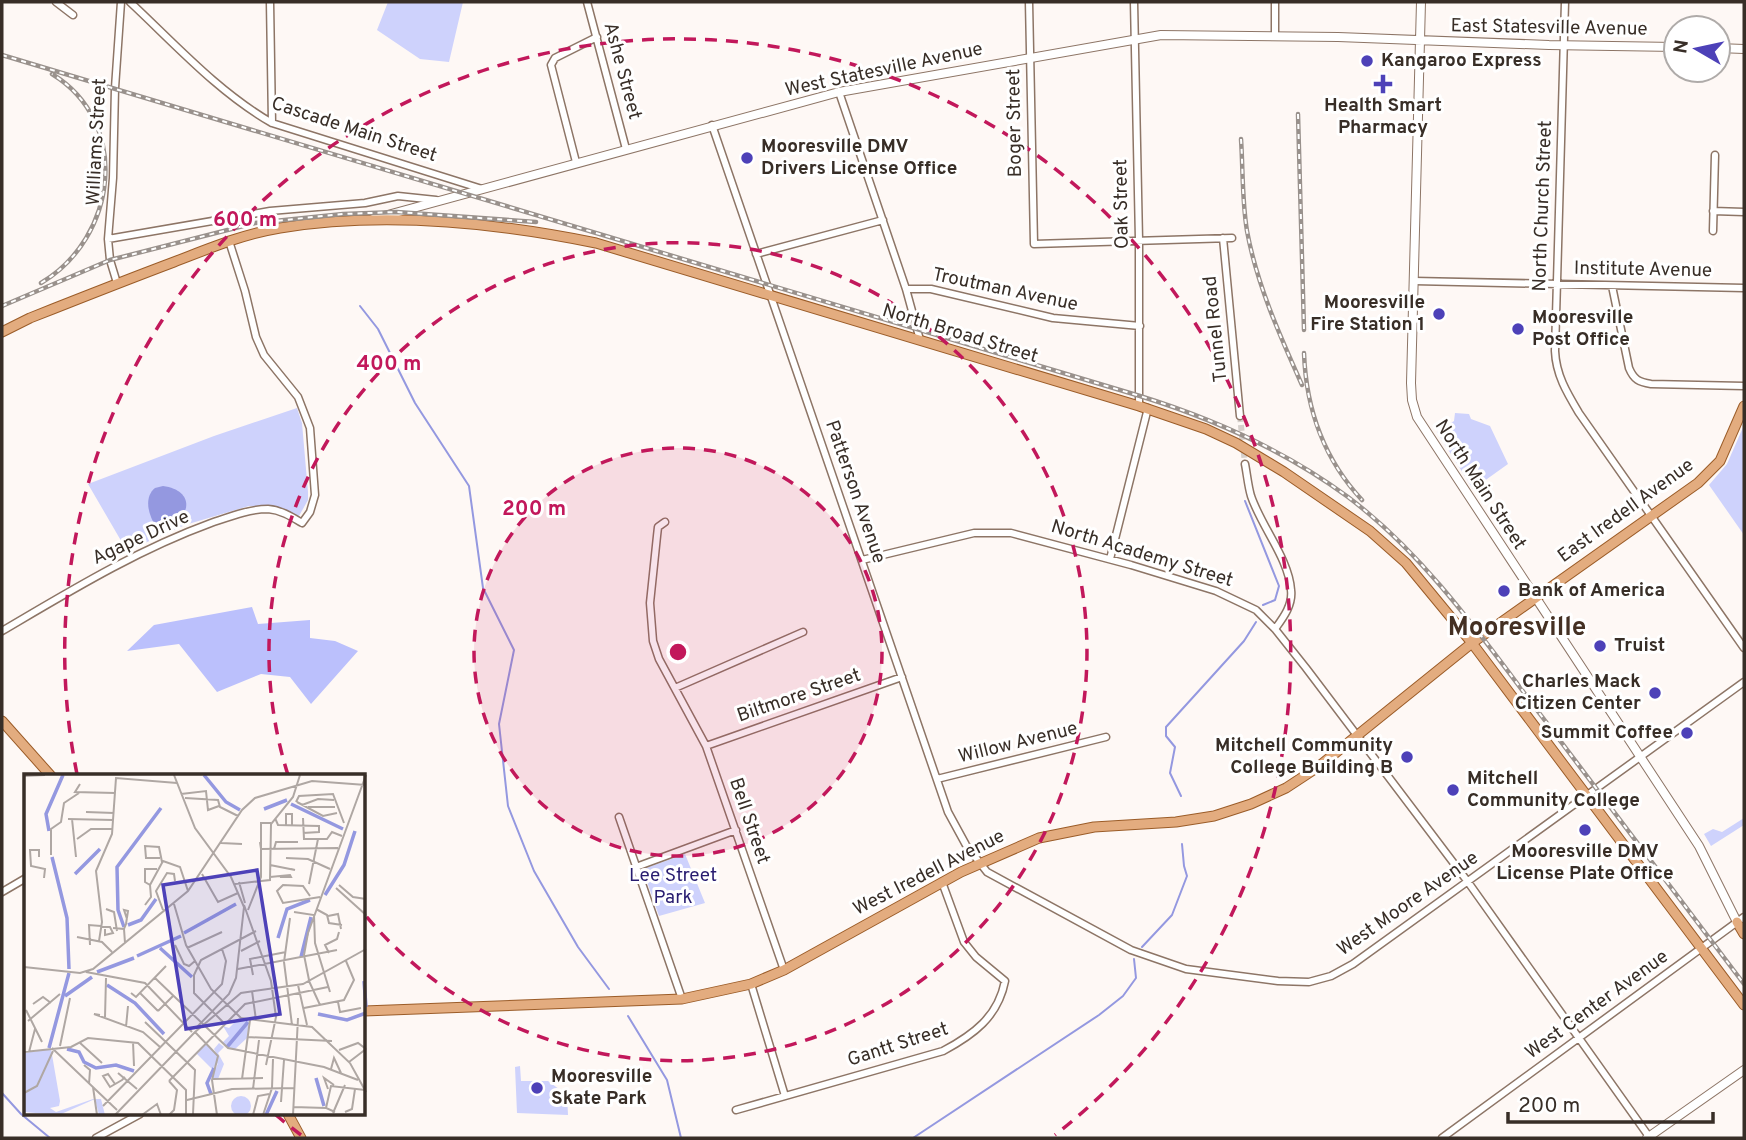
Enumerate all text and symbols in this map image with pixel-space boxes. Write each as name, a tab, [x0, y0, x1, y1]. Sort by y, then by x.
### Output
street label: East Statesville Avenue	[1450, 14, 1648, 42]
north arrow	[1662, 14, 1732, 84]
street label: Ashe Street	[598, 20, 646, 122]
street label: West Statesville Avenue	[783, 37, 985, 103]
text: N	[1669, 38, 1695, 55]
place label: Kangaroo Express	[1381, 49, 1542, 73]
marker: Kangaroo Express	[1359, 53, 1375, 69]
street label: Boger Street	[1002, 68, 1028, 178]
marker: Health Smart Pharmacy	[1375, 76, 1391, 92]
street label: Williams Street	[82, 78, 112, 206]
street label: Cascade Main Street	[268, 92, 440, 168]
place label: Health Smart Pharmacy	[1324, 94, 1442, 140]
street label: North Church Street	[1528, 120, 1558, 292]
place label: Mooresville DMV Drivers License Office	[761, 135, 957, 181]
marker: Mooresville DMV Drivers License Office	[739, 150, 755, 166]
street label: Oak Street	[1109, 159, 1135, 249]
text: 600 m	[213, 207, 277, 234]
street label: Institute Avenue	[1574, 257, 1712, 283]
street label: Troutman Avenue	[930, 263, 1080, 317]
street label: Tunnel Road	[1198, 275, 1234, 383]
place label: Mooresville Fire Station 1	[1310, 291, 1425, 337]
street label: North Broad Street	[879, 299, 1041, 369]
marker: Mooresville Fire Station 1	[1431, 306, 1447, 322]
place label: Mooresville Post Office	[1532, 306, 1633, 352]
marker: Mooresville Post Office	[1510, 321, 1526, 337]
text: 400 m	[357, 351, 421, 378]
street label: North Main Street	[1429, 415, 1531, 555]
street label: Patterson Avenue	[819, 417, 891, 567]
street label: East Iredell Avenue	[1553, 454, 1699, 568]
text: 200 m	[502, 496, 566, 523]
street label: Agape Drive	[89, 505, 193, 571]
street label: North Academy Street	[1048, 515, 1236, 593]
place label: Bank of America	[1518, 579, 1665, 603]
marker: Bank of America	[1496, 583, 1512, 599]
district label: Mooresville	[1448, 612, 1586, 645]
place label: Truist	[1614, 634, 1665, 658]
marker: Truist	[1592, 638, 1608, 654]
centre of rings	[666, 640, 690, 664]
street label: Biltmore Street	[734, 664, 864, 728]
place label: Charles Mack Citizen Center	[1515, 670, 1641, 716]
marker: Charles Mack Citizen Center	[1647, 685, 1663, 701]
street label: Willow Avenue	[956, 717, 1080, 769]
place label: Summit Coffee	[1541, 721, 1673, 745]
marker: Summit Coffee	[1679, 725, 1695, 741]
place label: Mitchell Community College Building B	[1215, 734, 1393, 780]
marker: Mitchell Community College Building B	[1399, 749, 1415, 765]
place label: Mitchell Community College	[1467, 767, 1640, 813]
inset map	[24, 774, 366, 1116]
street label: Bell Street	[723, 775, 775, 867]
marker: Mitchell Community College	[1445, 782, 1461, 798]
marker: Mooresville DMV License Plate Office	[1577, 822, 1593, 838]
street label: West Iredell Avenue	[849, 824, 1009, 922]
place label: Mooresville DMV License Plate Office	[1496, 840, 1674, 886]
street label: West Moore Avenue	[1333, 846, 1483, 962]
park label: Lee Street Park	[629, 864, 717, 910]
street label: West Center Avenue	[1521, 945, 1673, 1065]
street label: Gantt Street	[845, 1017, 951, 1073]
place label: Mooresville Skate Park	[551, 1065, 652, 1111]
marker: Mooresville Skate Park	[529, 1080, 545, 1096]
scale bar	[1508, 1080, 1713, 1124]
text: 200 m	[1518, 1093, 1580, 1120]

